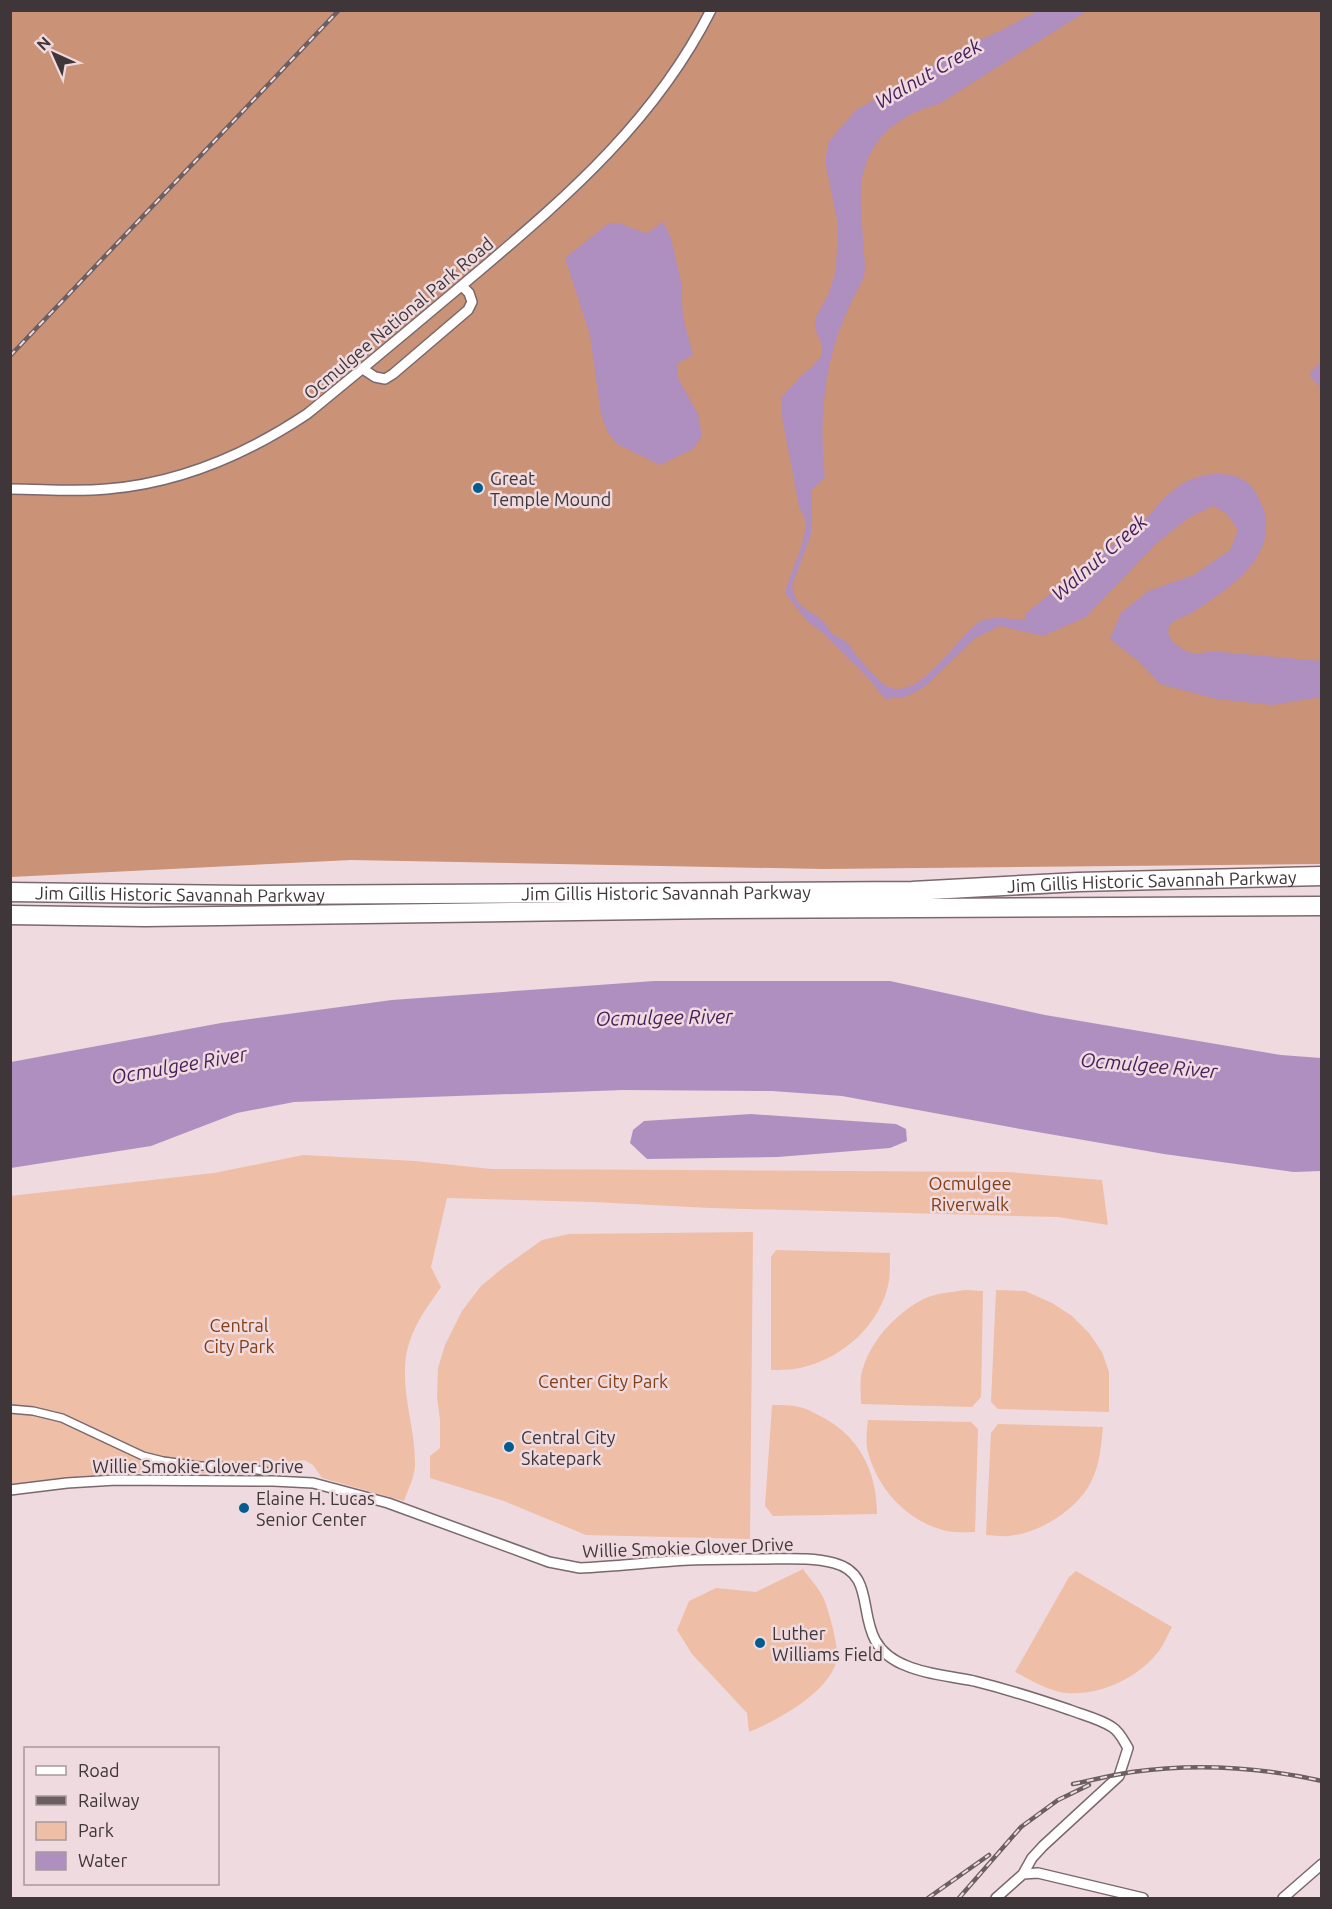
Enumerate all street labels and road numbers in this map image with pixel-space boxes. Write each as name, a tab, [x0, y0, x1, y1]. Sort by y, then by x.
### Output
street label: Ocmulgee National Park Road	[299, 233, 497, 403]
street label: Jim Gillis Historic Savannah Parkway	[1006, 867, 1297, 896]
street label: Jim Gillis Historic Savannah Parkway	[35, 882, 325, 905]
street label: Jim Gillis Historic Savannah Parkway	[521, 882, 811, 903]
street label: Willie Smokie Glover Drive	[92, 1456, 304, 1476]
street label: Willie Smokie Glover Drive	[582, 1533, 794, 1561]

